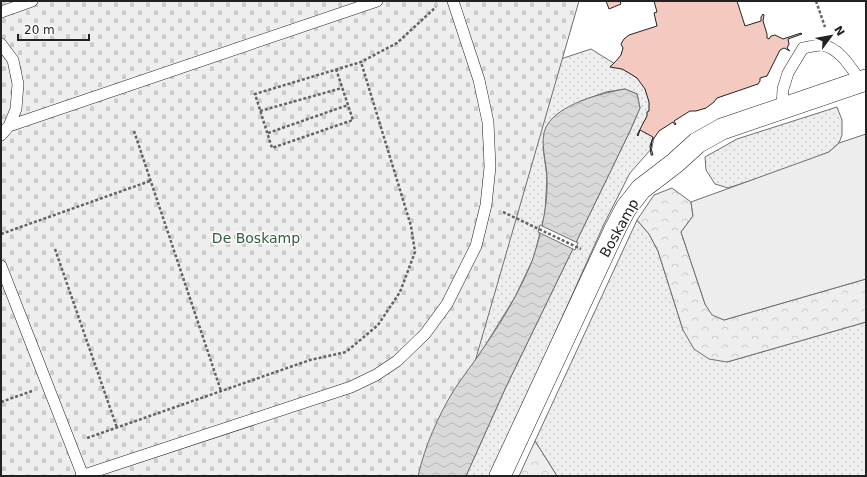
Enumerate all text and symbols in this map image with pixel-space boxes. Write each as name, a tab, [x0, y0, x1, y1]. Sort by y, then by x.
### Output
scale bar	[18, 16, 89, 42]
north arrow	[811, 16, 851, 56]
text: 20 m	[24, 23, 55, 37]
text: N	[831, 24, 847, 38]
street label: Boskamp	[596, 196, 642, 260]
park label: De Boskamp	[212, 230, 300, 246]

